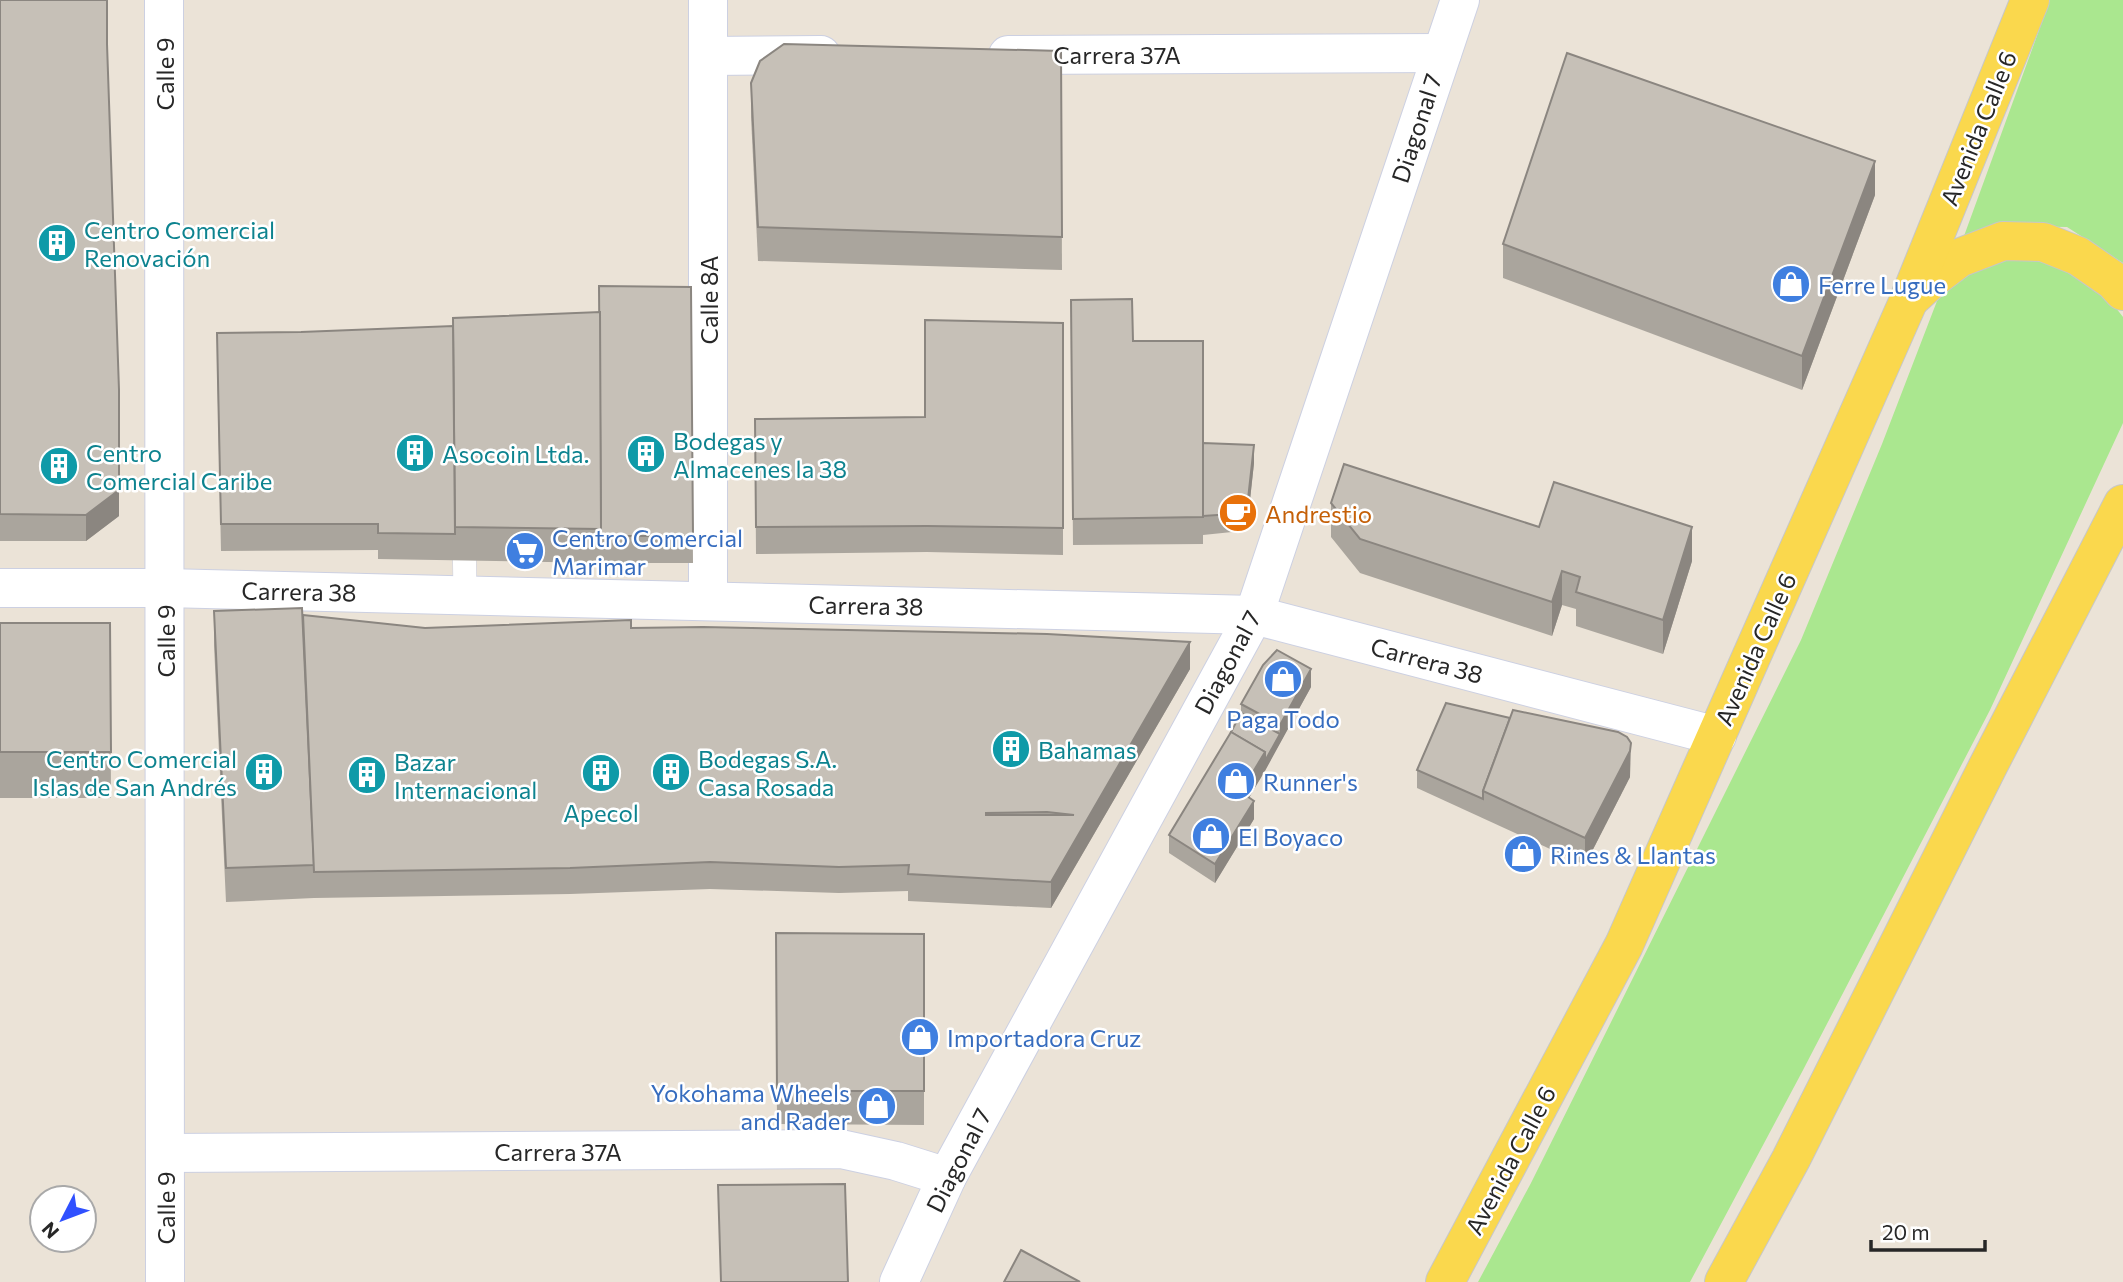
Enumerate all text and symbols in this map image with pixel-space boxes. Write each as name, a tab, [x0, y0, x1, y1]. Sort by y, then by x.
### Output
street label: Calle 9	[150, 37, 179, 111]
street label: Carrera 37A	[1053, 40, 1181, 69]
street label: Avenida Calle 6	[1934, 46, 2022, 210]
street label: Diagonal 7	[1385, 70, 1447, 186]
place label: Centro Comercial Renovación	[84, 215, 275, 272]
building icon: Centro Comercial Renovación	[36, 222, 78, 264]
street label: Calle 8A	[694, 255, 723, 345]
shop icon: Ferre Lugue	[1770, 263, 1812, 305]
place label: Ferre Lugue	[1818, 270, 1946, 299]
place label: Bodegas y Almacenes la 38	[673, 426, 847, 483]
building icon: Asocoin Ltda.	[394, 432, 436, 474]
building icon: Bodegas y Almacenes la 38	[625, 433, 667, 475]
place label: Centro Comercial Caribe	[86, 438, 272, 495]
place label: Asocoin Ltda.	[442, 439, 589, 468]
building icon: Centro Comercial Caribe	[38, 445, 80, 487]
cafe icon: Andrestio	[1217, 492, 1259, 534]
place label: Andrestio	[1265, 499, 1372, 528]
place label: Centro Comercial Marimar	[552, 523, 743, 580]
supermarket icon: Centro Comercial Marimar	[504, 530, 546, 572]
street label: Avenida Calle 6	[1708, 568, 1802, 730]
street label: Carrera 38	[241, 575, 357, 607]
street label: Carrera 38	[808, 589, 924, 621]
street label: Calle 9	[151, 604, 180, 678]
street label: Diagonal 7	[1188, 605, 1266, 719]
street label: Carrera 38	[1368, 631, 1486, 689]
shop icon: Paga Todo	[1262, 658, 1304, 700]
place label: Paga Todo	[1226, 704, 1340, 733]
building icon: Bahamas	[990, 728, 1032, 770]
place label: Bahamas	[1038, 735, 1137, 764]
place label: Centro Comercial Islas de San Andrés	[32, 744, 237, 801]
place label: Bodegas S.A. Casa Rosada	[698, 744, 837, 801]
place label: Bazar Internacional	[394, 747, 537, 804]
building icon: Centro Comercial Islas de San Andrés	[243, 751, 285, 793]
building icon: Bodegas S.A. Casa Rosada	[650, 751, 692, 793]
building icon: Apecol	[580, 752, 622, 794]
building icon: Bazar Internacional	[346, 754, 388, 796]
shop icon: Runner's	[1215, 760, 1257, 802]
place label: Runner's	[1263, 767, 1358, 796]
place label: Apecol	[563, 798, 639, 827]
shop icon: El Boyaco	[1190, 815, 1232, 857]
place label: El Boyaco	[1238, 822, 1343, 851]
shop icon: Rines & Llantas	[1502, 833, 1544, 875]
place label: Rines & Llantas	[1550, 840, 1716, 869]
shop icon: Importadora Cruz	[899, 1016, 941, 1058]
place label: Importadora Cruz	[947, 1023, 1141, 1052]
place label: Yokohama Wheels and Rader	[650, 1078, 850, 1135]
street label: Avenida Calle 6	[1459, 1081, 1561, 1239]
shop icon: Yokohama Wheels and Rader	[856, 1085, 898, 1127]
street label: Diagonal 7	[919, 1103, 997, 1217]
street label: Carrera 37A	[494, 1137, 622, 1166]
street label: Calle 9	[151, 1171, 180, 1245]
north arrow	[28, 1184, 98, 1254]
scale bar	[1871, 1208, 1985, 1252]
text: N	[37, 1218, 63, 1244]
text: 20 m	[1882, 1219, 1930, 1244]

